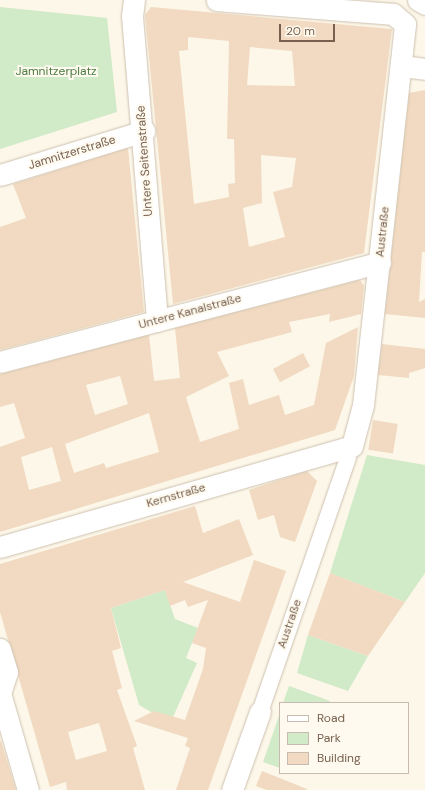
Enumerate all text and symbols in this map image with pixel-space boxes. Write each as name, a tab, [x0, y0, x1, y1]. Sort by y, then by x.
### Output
scale bar	[281, 16, 337, 42]
text: 20 m	[286, 23, 315, 39]
park label: Jamnitzerplatz	[15, 65, 97, 79]
street label: Untere Seitenstraße	[134, 105, 156, 217]
street label: Jamnitzerstraße	[27, 133, 117, 173]
street label: Austraße	[373, 206, 393, 258]
street label: Untere Kanalstraße	[137, 291, 243, 333]
street label: Kernstraße	[145, 481, 207, 511]
street label: Austraße	[275, 598, 305, 650]
legend	[279, 702, 409, 774]
text: Road	[317, 710, 345, 726]
text: Park	[317, 730, 341, 746]
text: Building	[317, 750, 361, 766]

